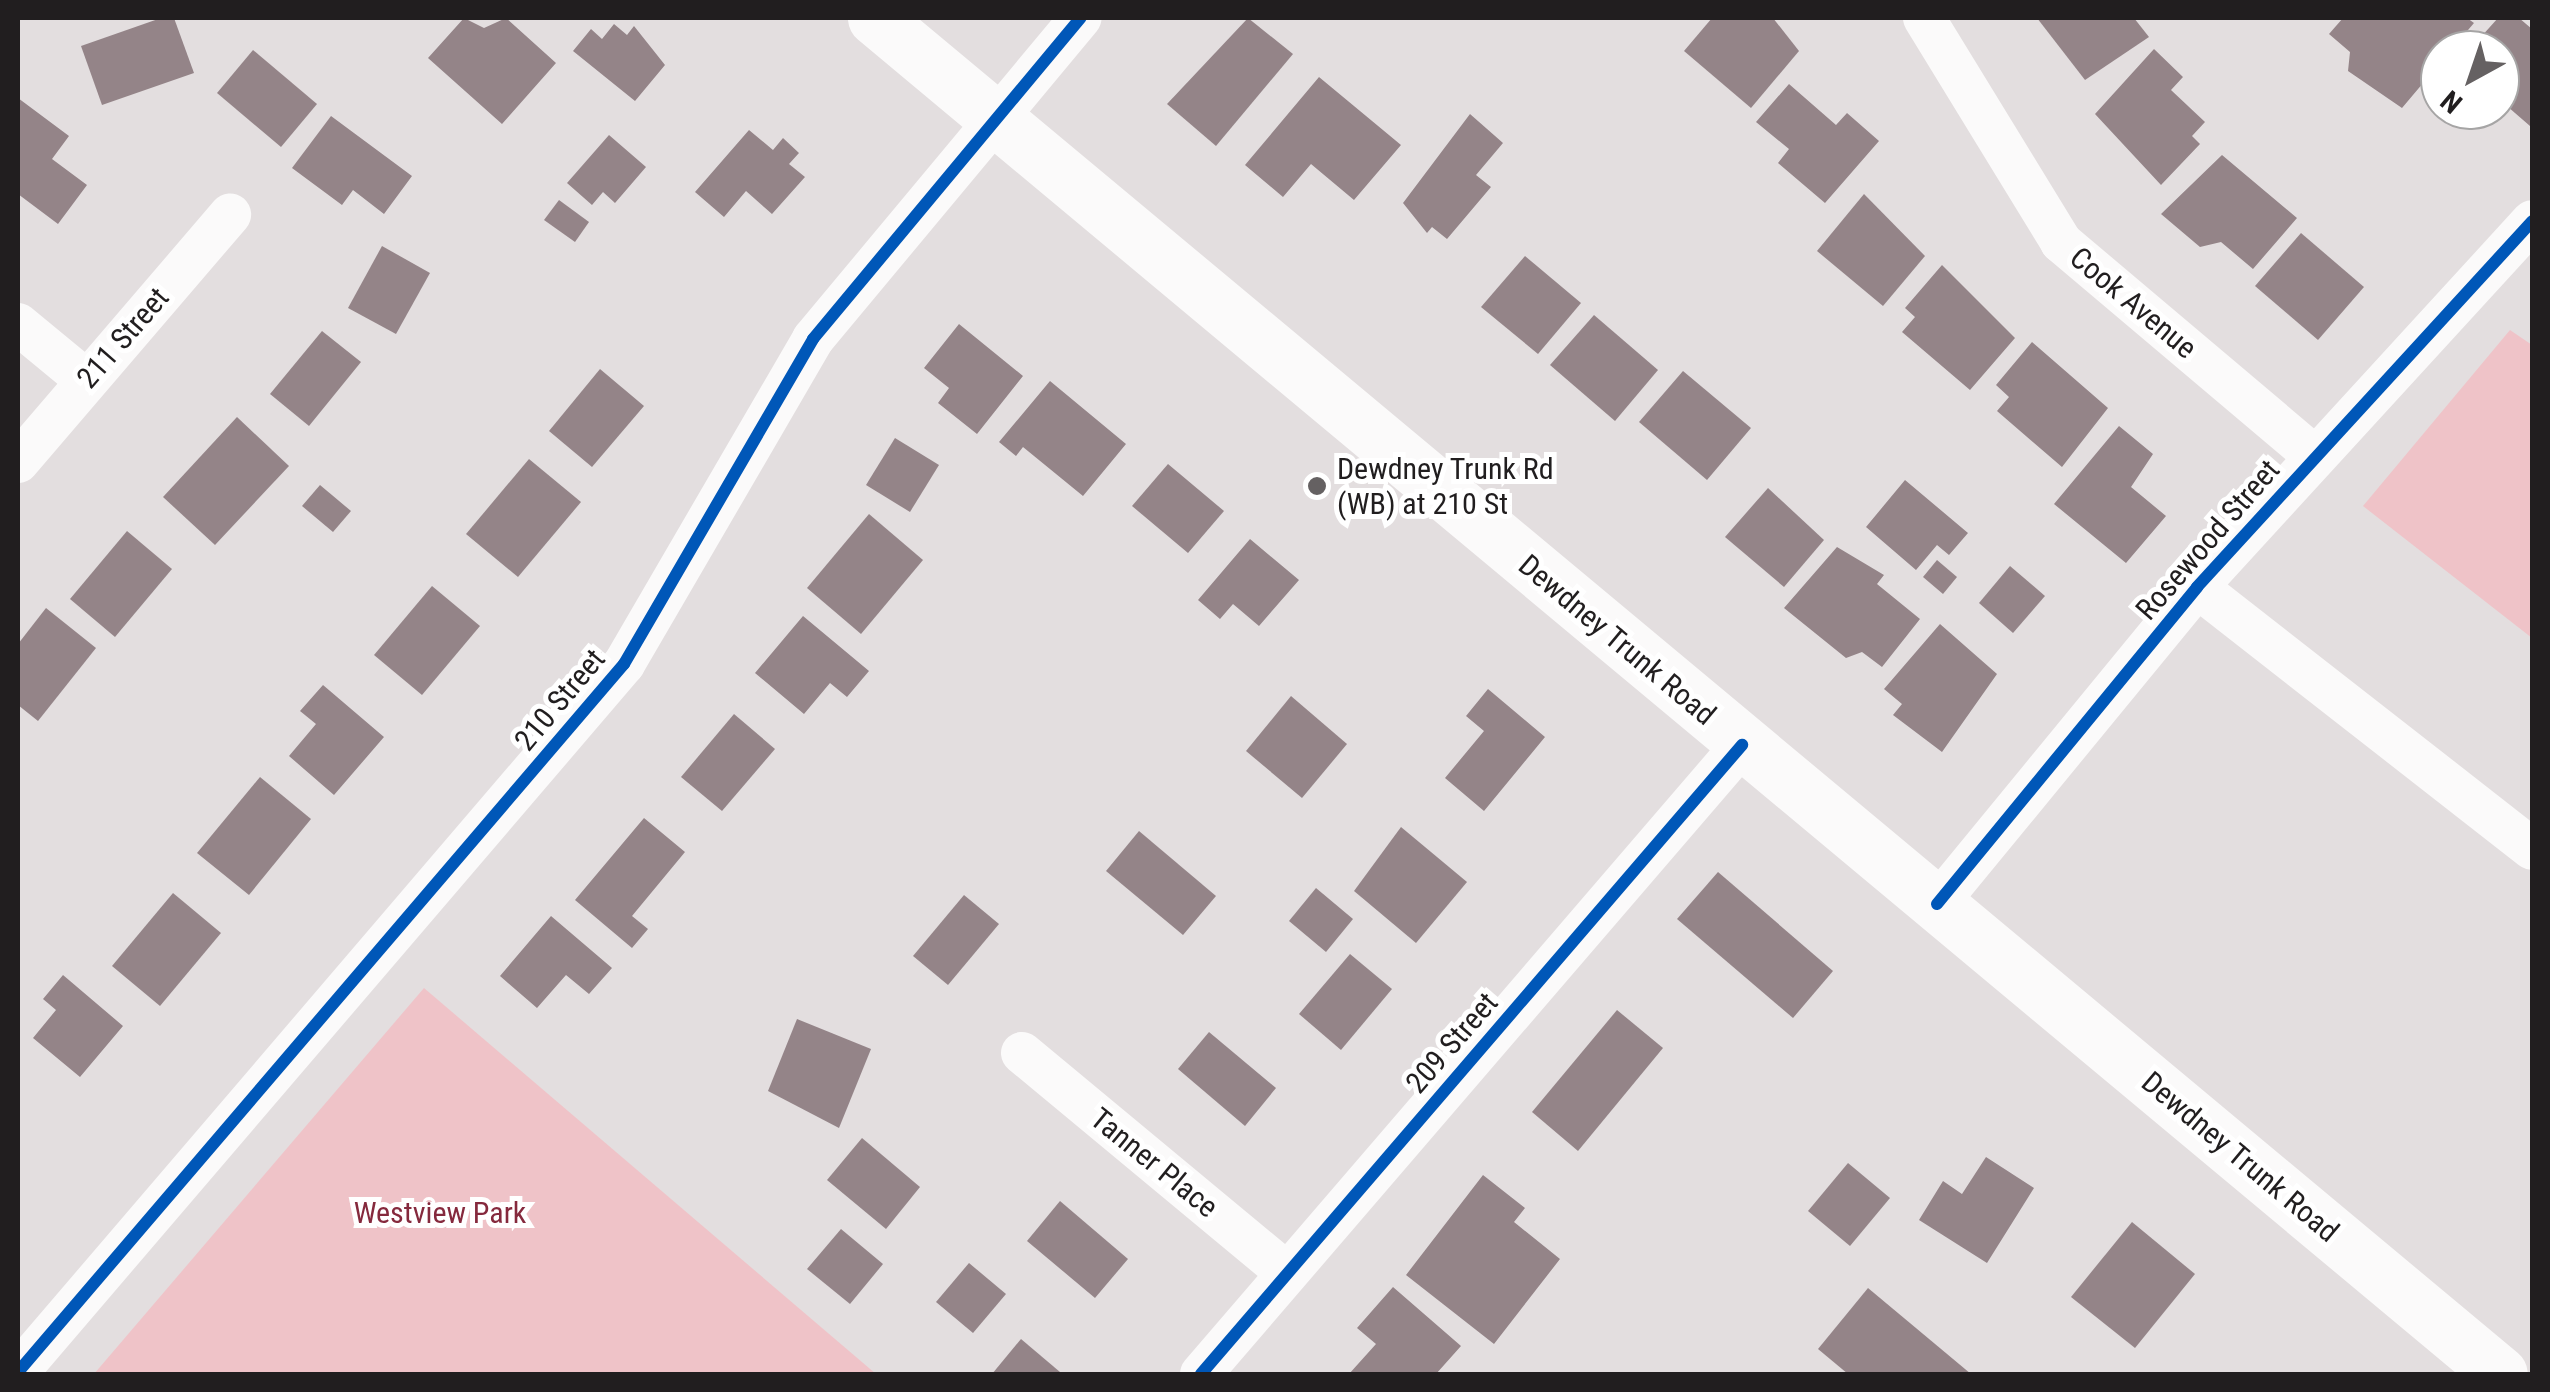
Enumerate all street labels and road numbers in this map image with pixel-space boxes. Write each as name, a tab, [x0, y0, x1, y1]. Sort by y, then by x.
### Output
street label: Cook Avenue	[2062, 240, 2204, 366]
street label: 211 Street	[70, 280, 176, 396]
street label: Rosewood Street	[2129, 453, 2287, 627]
street label: Dewdney Trunk Road	[1511, 547, 1723, 733]
street label: 210 Street	[507, 642, 613, 758]
street label: 209 Street	[1399, 985, 1505, 1101]
street label: Dewdney Trunk Road	[2134, 1064, 2346, 1250]
street label: Tanner Place	[1083, 1101, 1225, 1225]

